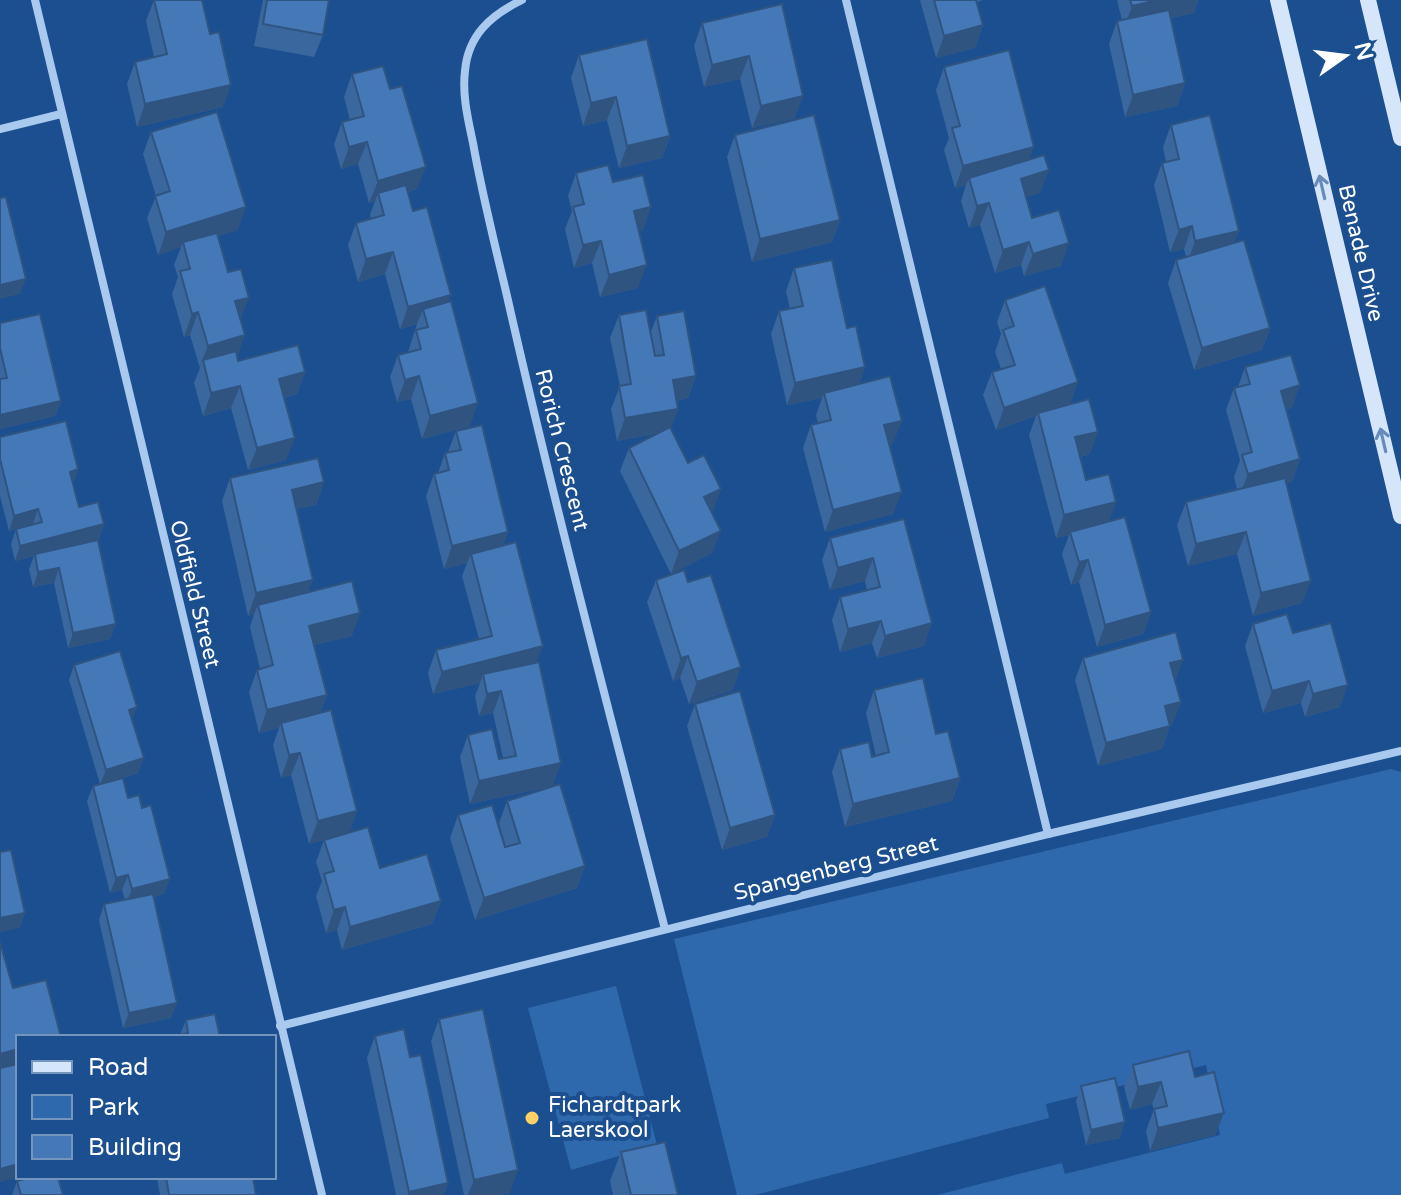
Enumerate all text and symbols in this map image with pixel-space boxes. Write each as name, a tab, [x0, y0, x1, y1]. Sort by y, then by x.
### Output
north arrow	[1305, 16, 1385, 96]
text: N	[1349, 40, 1378, 63]
one-way arrow	[1314, 174, 1329, 200]
street label: Benade Drive	[1333, 182, 1389, 324]
street label: Rorich Crescent	[529, 366, 595, 534]
one-way arrow	[1375, 427, 1390, 453]
street label: Oldfield Street	[164, 517, 226, 671]
street label: Spangenberg Street	[731, 830, 941, 906]
legend	[16, 1035, 276, 1179]
text: Road	[88, 1053, 148, 1082]
place label: Fichardtpark Laerskool	[548, 1092, 681, 1143]
text: Park	[88, 1093, 139, 1122]
marker: Fichardtpark Laerskool	[523, 1109, 541, 1127]
text: Building	[88, 1133, 182, 1162]

